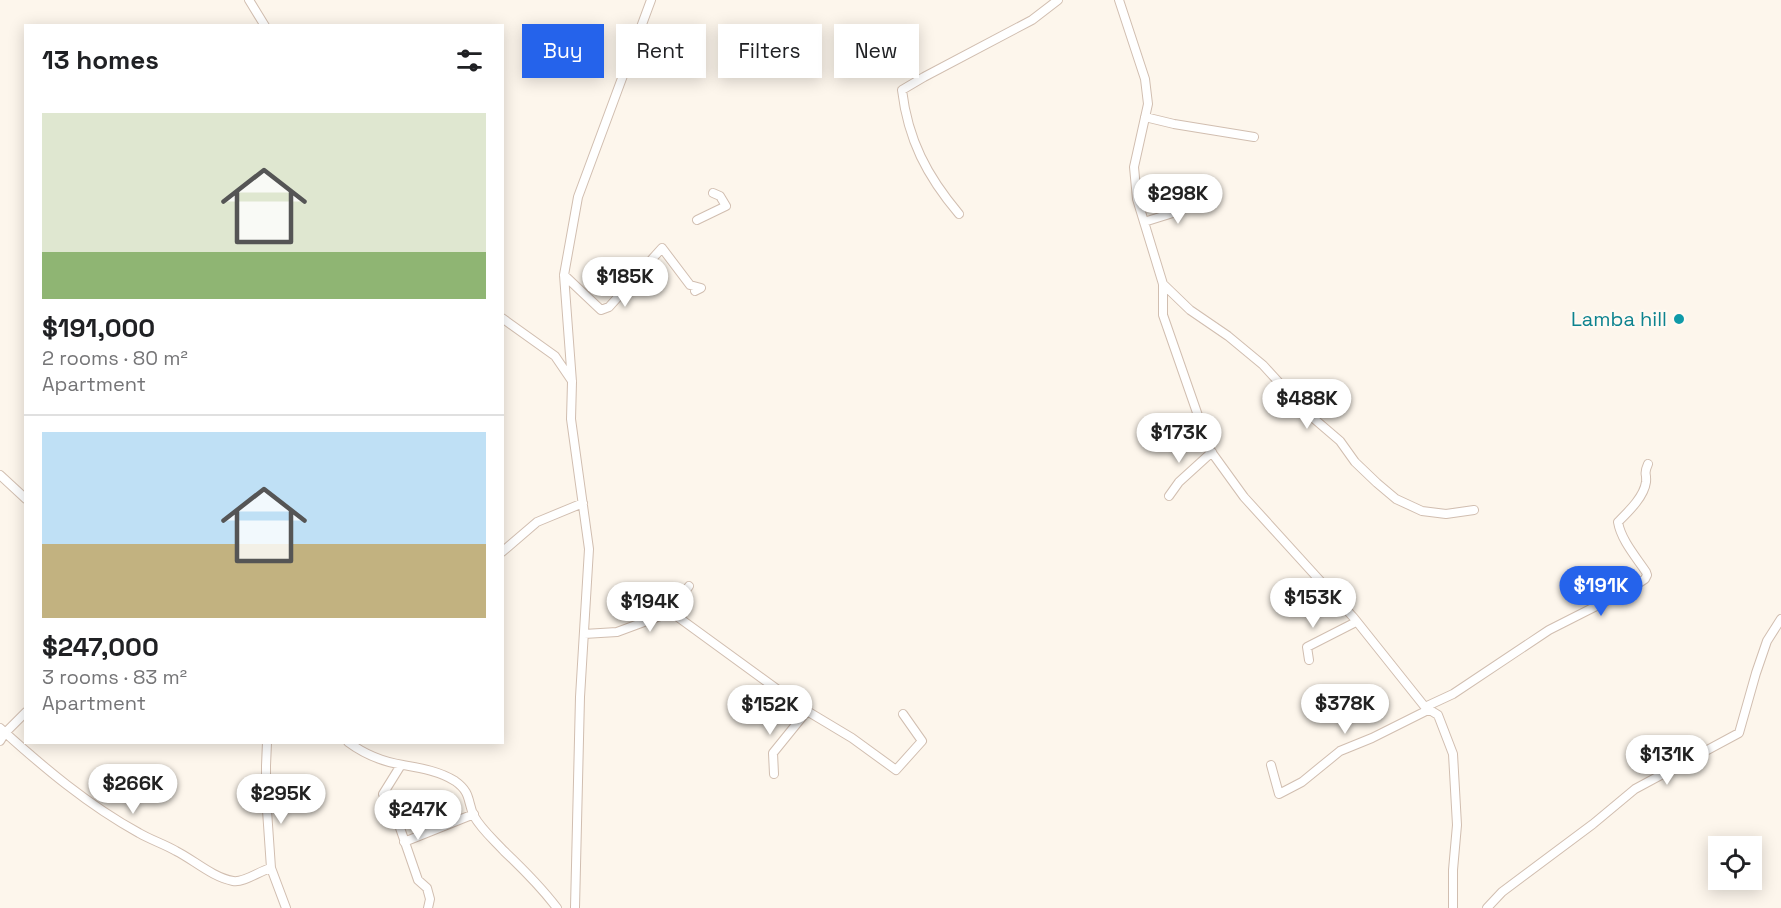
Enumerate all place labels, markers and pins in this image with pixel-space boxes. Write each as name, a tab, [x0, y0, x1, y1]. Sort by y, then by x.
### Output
pin: $298K	[1136, 174, 1220, 225]
pin: $185K	[583, 257, 667, 308]
place label: Lamba hill	[1571, 306, 1667, 332]
marker: Lamba hill	[1672, 312, 1686, 326]
pin: $488K	[1265, 379, 1349, 430]
pin: $173K	[1137, 413, 1221, 464]
pin: $191K	[1559, 566, 1643, 617]
pin: $153K	[1271, 578, 1355, 629]
pin: $194K	[608, 582, 692, 633]
pin: $378K	[1303, 684, 1387, 735]
pin: $152K	[728, 685, 812, 736]
pin: $131K	[1625, 735, 1709, 786]
pin: $266K	[91, 764, 175, 815]
pin: $295K	[239, 774, 323, 825]
pin: $247K	[376, 790, 460, 841]

